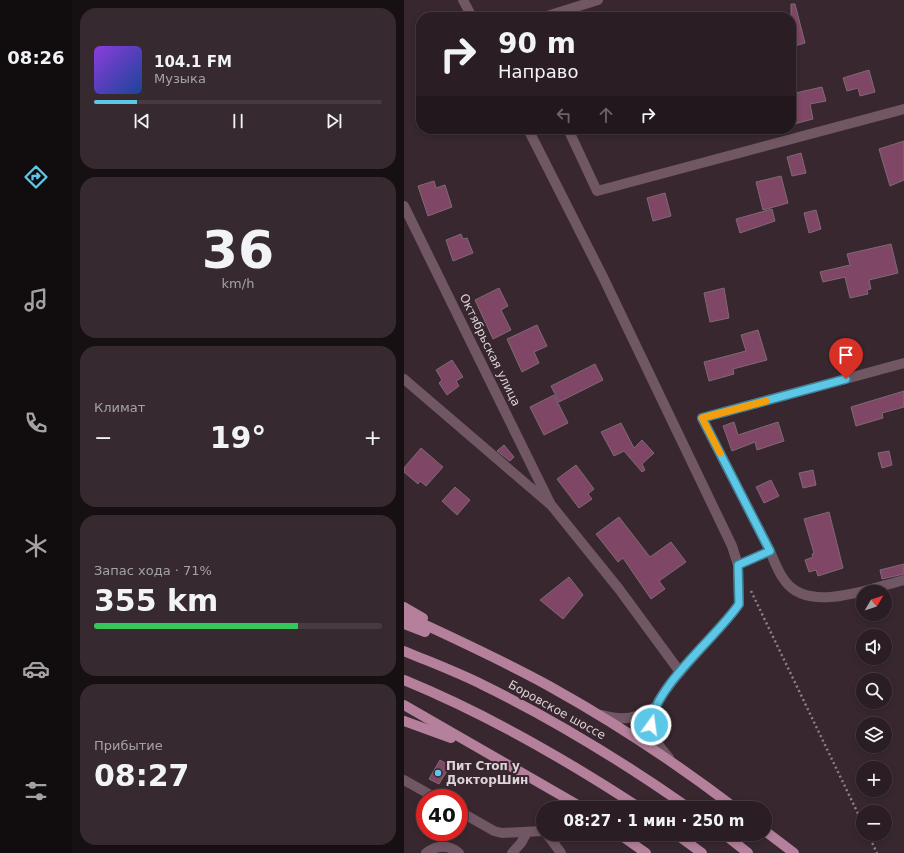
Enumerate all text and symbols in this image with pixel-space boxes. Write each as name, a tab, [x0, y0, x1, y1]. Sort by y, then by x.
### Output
text: 90 m	[498, 27, 576, 60]
icon: right	[432, 28, 484, 80]
text: 08:26	[7, 47, 65, 68]
text: 104.1 FM	[154, 53, 232, 71]
text: Направо	[498, 61, 578, 82]
text: Музыка	[154, 71, 206, 86]
icon: left	[553, 104, 575, 126]
icon: ahead	[595, 104, 617, 126]
icon: right	[637, 104, 659, 126]
icon: previous	[131, 110, 153, 132]
icon: pause	[227, 110, 249, 132]
icon: next	[323, 110, 345, 132]
icon: directions	[22, 163, 50, 191]
text: 36	[202, 220, 274, 280]
text: km/h	[222, 276, 254, 291]
icon: music	[22, 286, 50, 314]
street label: Октябрьская улица	[457, 292, 523, 408]
pin	[829, 338, 863, 379]
icon: arrive	[835, 344, 857, 366]
text: Климат	[94, 400, 145, 415]
icon: phone	[22, 409, 50, 437]
text: 19°	[210, 420, 266, 455]
text: −	[94, 425, 112, 450]
text: +	[364, 425, 382, 450]
icon: climate	[22, 532, 50, 560]
text: Запас хода · 71%	[94, 563, 212, 578]
text: 355 km	[94, 583, 218, 618]
north arrow	[856, 585, 892, 621]
map controls	[856, 585, 892, 841]
button: sound	[856, 629, 892, 665]
icon: car	[22, 655, 50, 683]
button: search	[856, 673, 892, 709]
street label: Боровское шоссе	[506, 677, 608, 743]
position arrow	[630, 704, 672, 746]
button: layers	[856, 717, 892, 753]
text: Прибытие	[94, 738, 163, 753]
text: 08:27	[94, 758, 190, 793]
place label: Пит Стоп у ДокторШин	[446, 759, 528, 787]
button: +	[856, 761, 892, 797]
marker: Пит Стоп у ДокторШин	[433, 768, 443, 778]
icon: filters	[22, 777, 50, 805]
speed limit sign: 40	[416, 789, 468, 841]
button: −	[856, 805, 892, 841]
text: 08:27 · 1 мин · 250 m	[564, 812, 745, 830]

